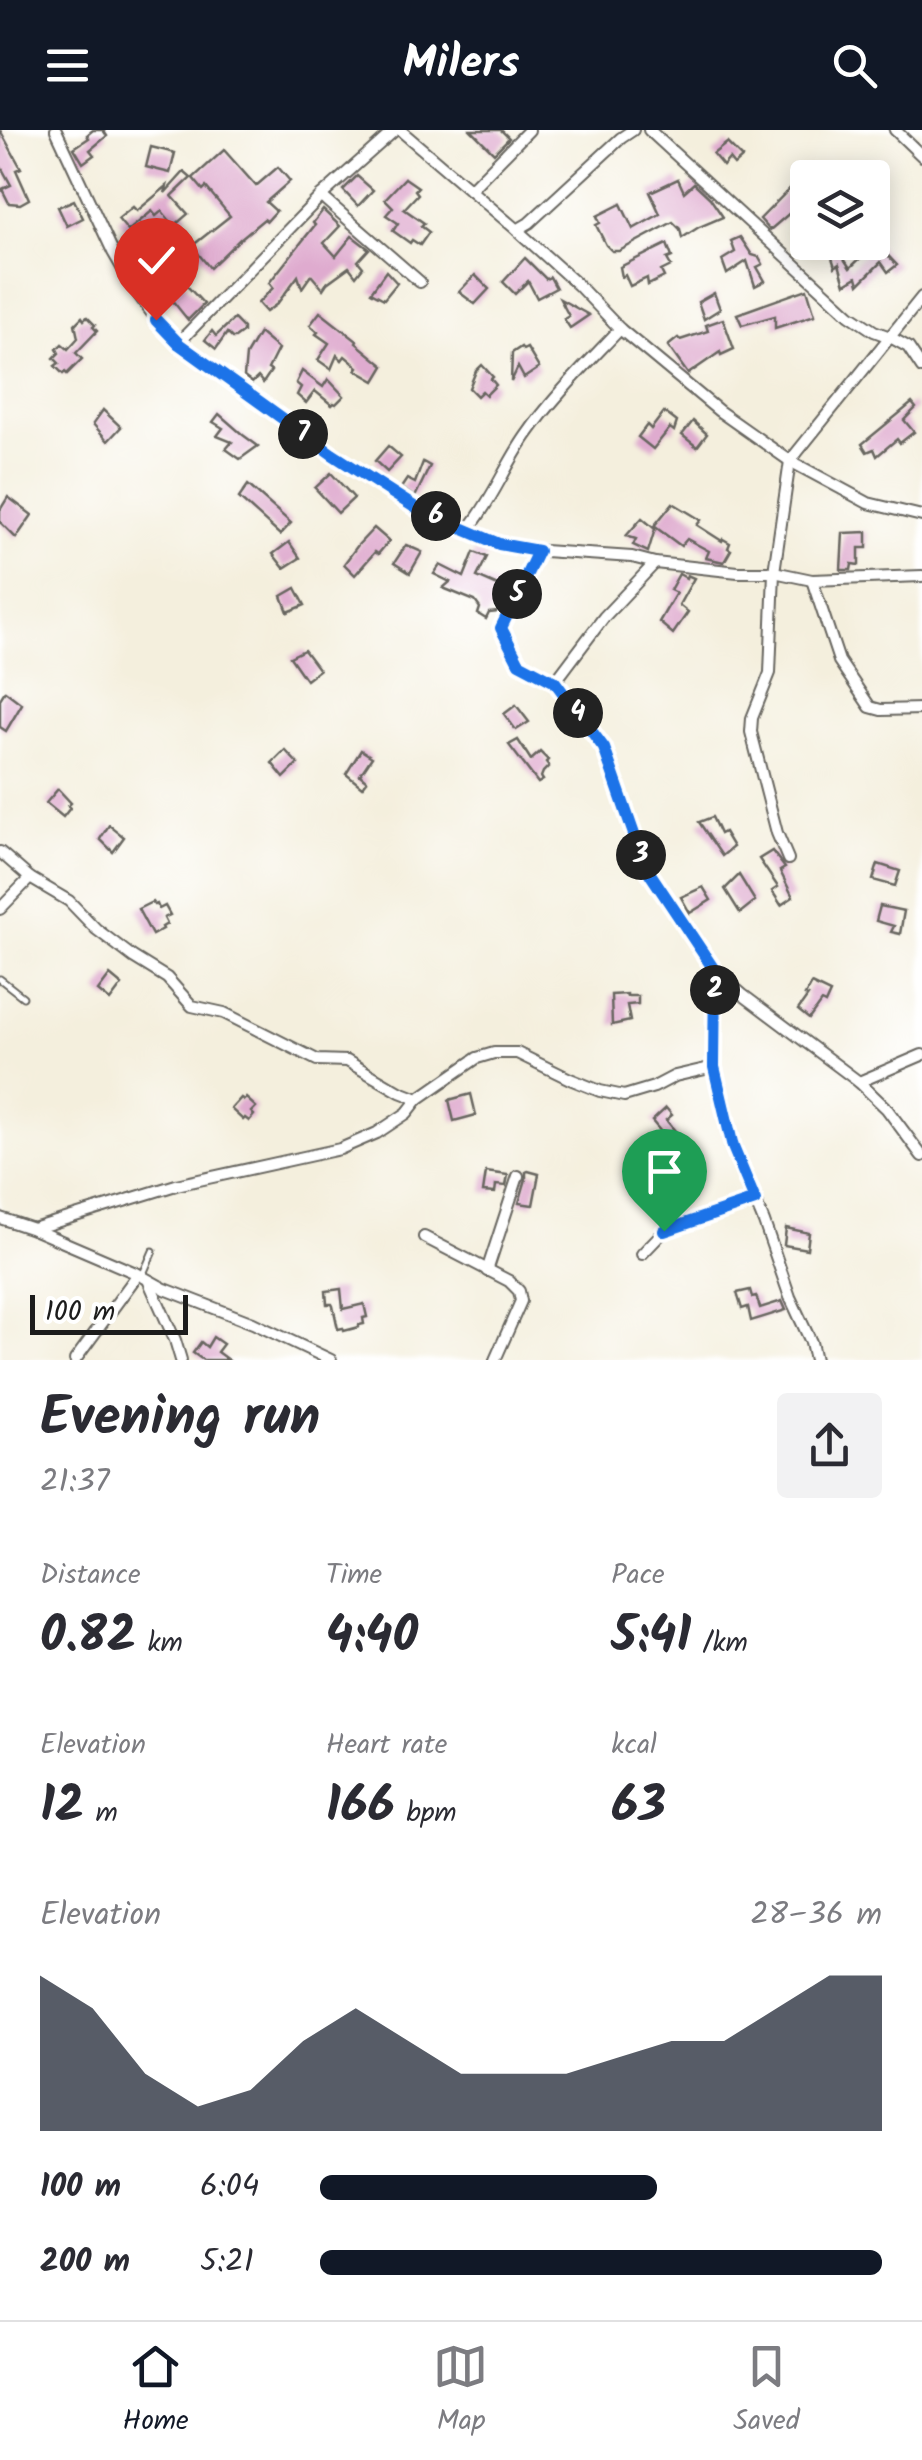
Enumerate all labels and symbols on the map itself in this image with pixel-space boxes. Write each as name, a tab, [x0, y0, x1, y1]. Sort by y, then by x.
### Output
pin	[114, 218, 199, 321]
pin: 7	[278, 409, 328, 459]
pin: 6	[411, 491, 461, 541]
pin: 5	[492, 569, 542, 619]
pin: 4	[553, 688, 603, 738]
pin: 3	[616, 830, 666, 880]
pin: 2	[690, 965, 740, 1015]
pin	[622, 1129, 707, 1232]
scale bar	[30, 1290, 188, 1334]

